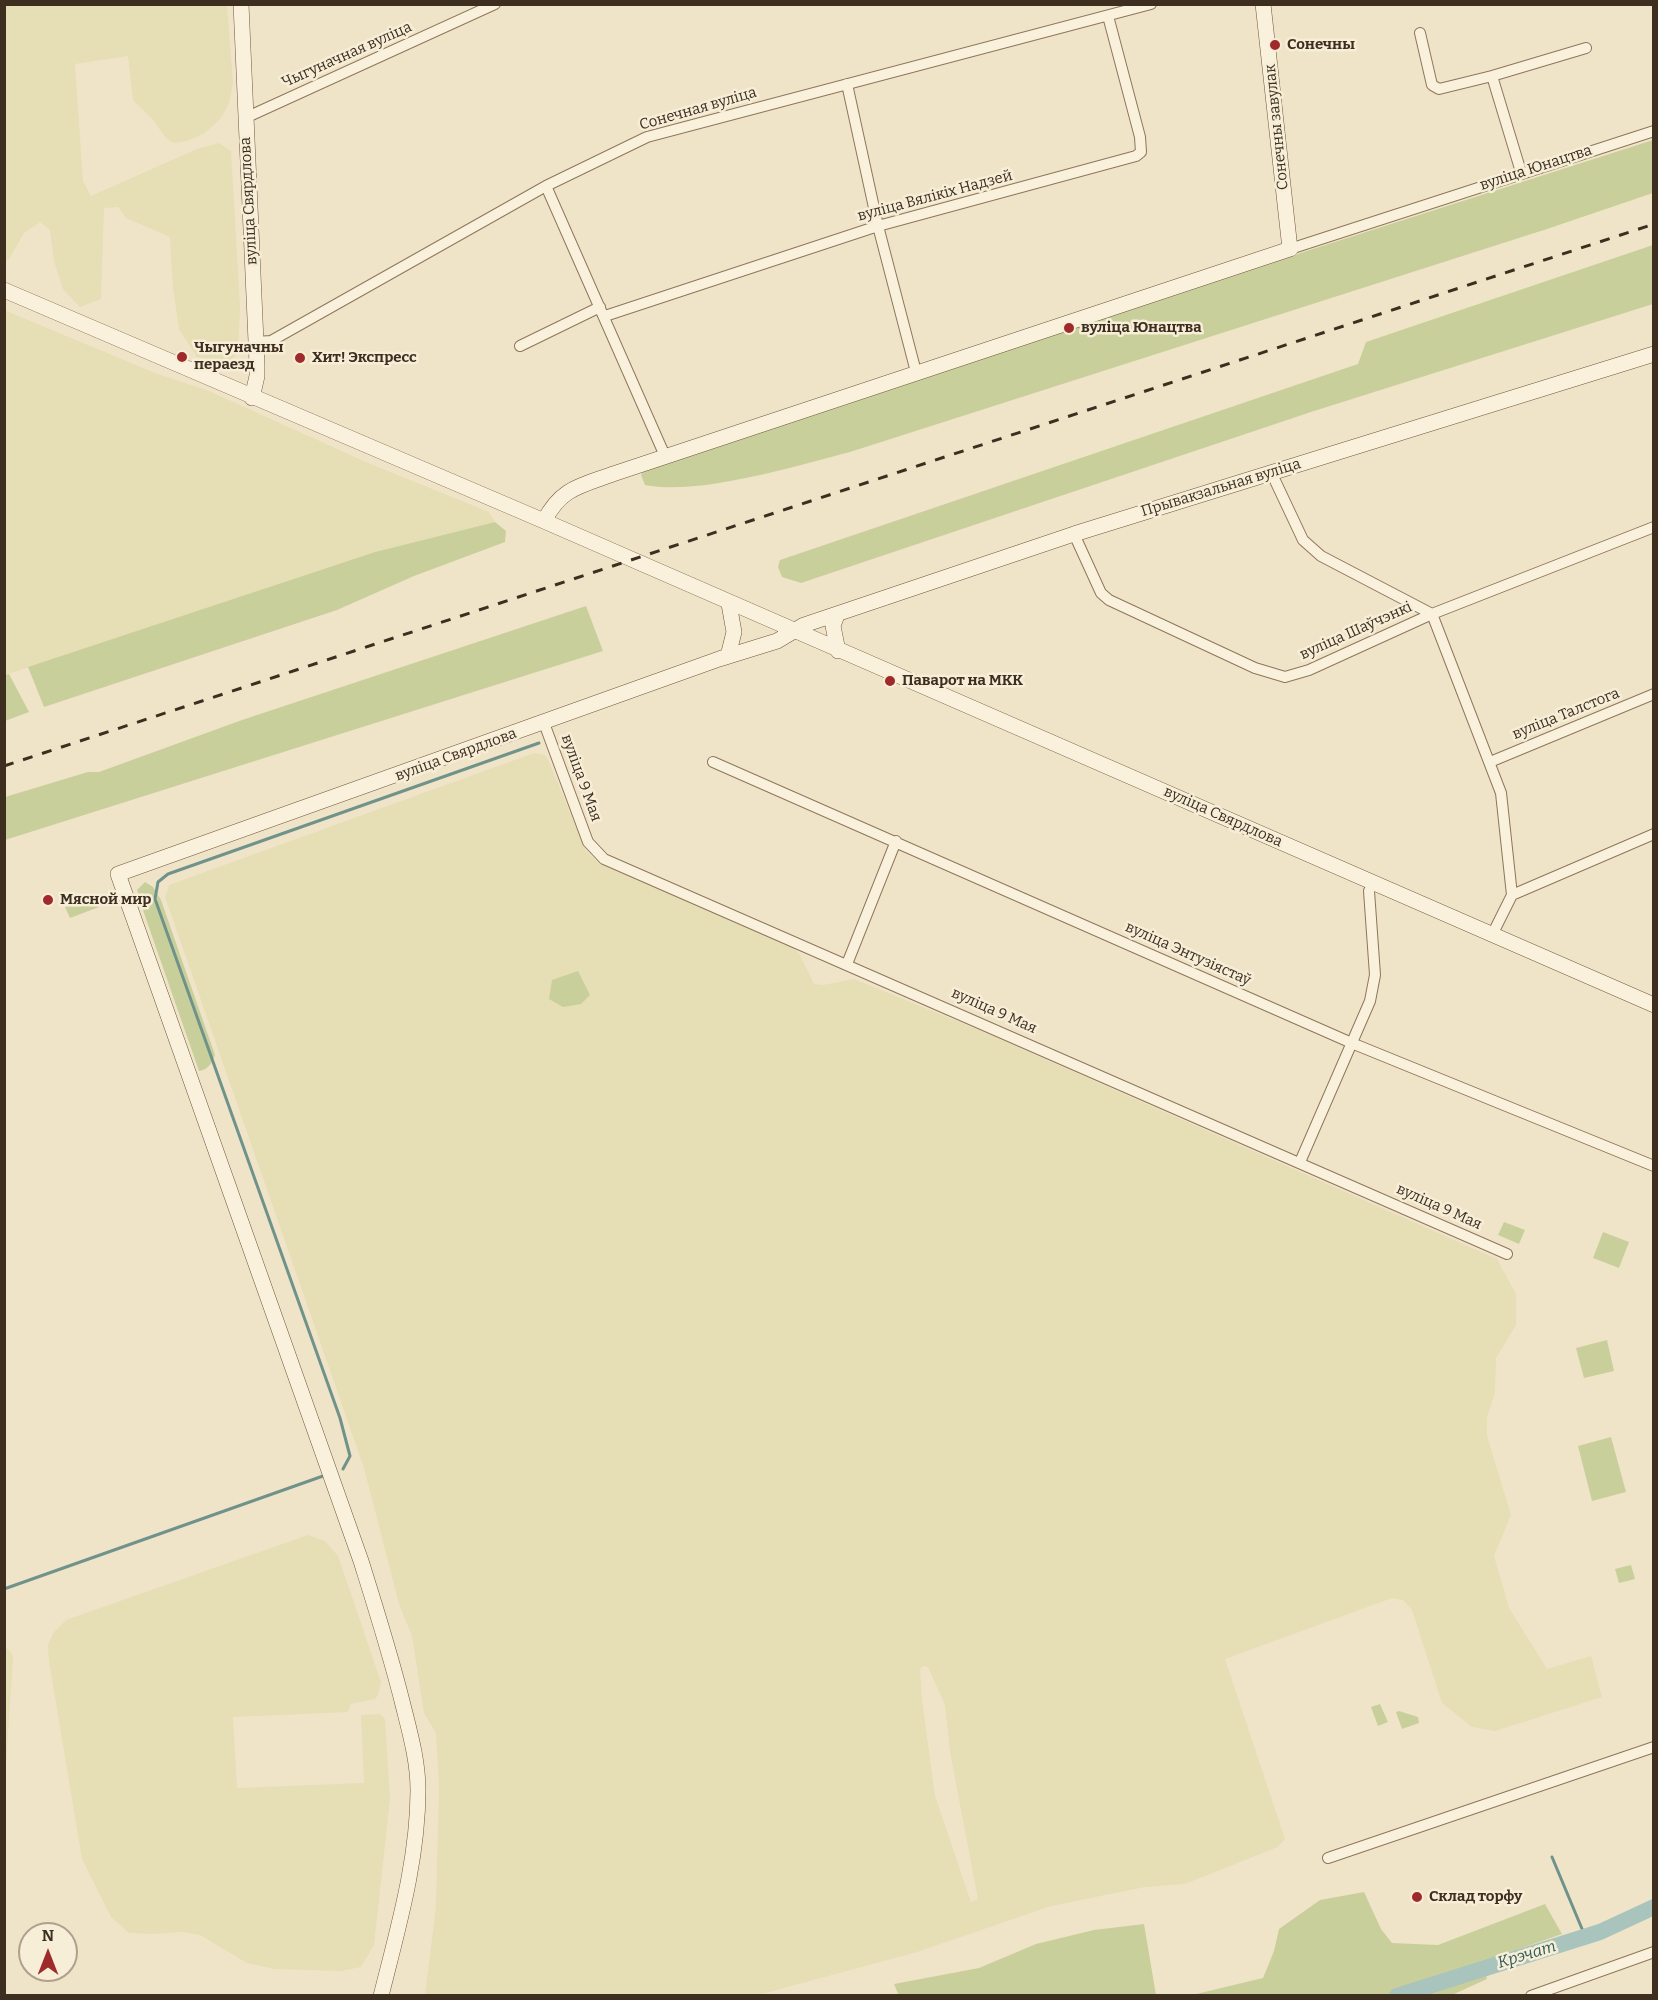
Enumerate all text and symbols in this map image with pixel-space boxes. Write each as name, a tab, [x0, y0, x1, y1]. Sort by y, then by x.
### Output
street label: Чыгуначная вуліца	[279, 18, 415, 92]
place label: Сонечны	[1287, 36, 1355, 54]
marker: Сонечны	[1268, 38, 1282, 52]
street label: Сонечны завулак	[1261, 63, 1293, 191]
street label: Сонечная вуліца	[637, 84, 759, 134]
street label: вуліца Свярдлова	[237, 137, 261, 265]
street label: вуліца Юнацтва	[1478, 141, 1594, 195]
street label: вуліца Вялікіх Надзей	[855, 167, 1015, 225]
place label: вуліца Юнацтва	[1081, 319, 1202, 337]
marker: вуліца Юнацтва	[1062, 321, 1076, 335]
place label: Чыгуначны пераезд	[194, 339, 284, 374]
place label: Хит! Экспресс	[312, 349, 417, 367]
marker: Чыгуначны пераезд	[175, 350, 189, 364]
marker: Хит! Экспресс	[293, 351, 307, 365]
street label: Прывакзальная вуліца	[1139, 455, 1303, 521]
street label: вуліца Шаўчэнкі	[1297, 598, 1415, 664]
place label: Паварот на МКК	[902, 672, 1023, 690]
marker: Паварот на МКК	[883, 674, 897, 688]
street label: вуліца Талстога	[1510, 684, 1622, 744]
street label: вуліца Свярдлова	[393, 725, 519, 785]
street label: вуліца 9 Мая	[557, 732, 605, 824]
street label: вуліца Свярдлова	[1161, 783, 1285, 851]
place label: Мясной мир	[60, 891, 151, 909]
marker: Мясной мир	[41, 893, 55, 907]
street label: вуліца Энтузіястаў	[1122, 918, 1254, 990]
street label: вуліца 9 Мая	[949, 984, 1039, 1038]
street label: вуліца 9 Мая	[1394, 1180, 1484, 1234]
place label: Склад торфу	[1429, 1888, 1522, 1906]
marker: Склад торфу	[1410, 1890, 1424, 1904]
north arrow	[18, 1922, 78, 1982]
text: N	[42, 1926, 54, 1945]
water label: Крэчат	[1496, 1937, 1558, 1973]

